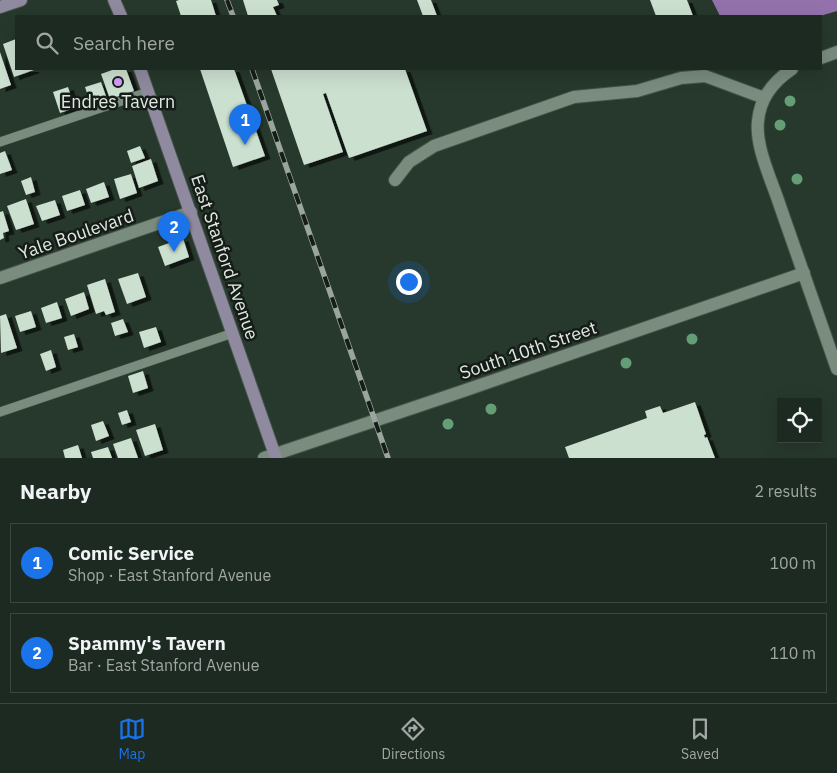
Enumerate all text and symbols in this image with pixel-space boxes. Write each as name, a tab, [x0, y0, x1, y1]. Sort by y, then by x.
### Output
search box	[15, 15, 822, 70]
icon: search	[33, 29, 61, 57]
text: Search here	[73, 31, 175, 55]
marker: Endres Tavern	[112, 76, 124, 88]
place label: Endres Tavern	[61, 90, 175, 113]
pin: 1	[229, 104, 261, 145]
street label: East Stanford Avenue	[186, 171, 264, 343]
street label: Yale Boulevard	[15, 204, 137, 264]
pin: 2	[158, 211, 190, 252]
your location	[396, 269, 422, 295]
street label: South 10th Street	[456, 316, 600, 384]
map controls	[777, 398, 822, 443]
button: locate	[777, 398, 822, 443]
text: Nearby	[20, 477, 91, 505]
text: 2 results	[754, 481, 817, 501]
text: Comic Service	[68, 541, 194, 565]
text: 1	[32, 553, 42, 573]
text: 100 m	[769, 553, 816, 573]
text: Shop · East Stanford Avenue	[68, 565, 271, 585]
text: Spammy's Tavern	[68, 631, 226, 655]
text: 2	[32, 643, 42, 663]
text: 110 m	[769, 643, 816, 663]
text: Bar · East Stanford Avenue	[68, 655, 259, 675]
tab: Map	[118, 715, 146, 763]
tab: Directions	[382, 715, 445, 763]
tab: Saved	[681, 715, 719, 763]

